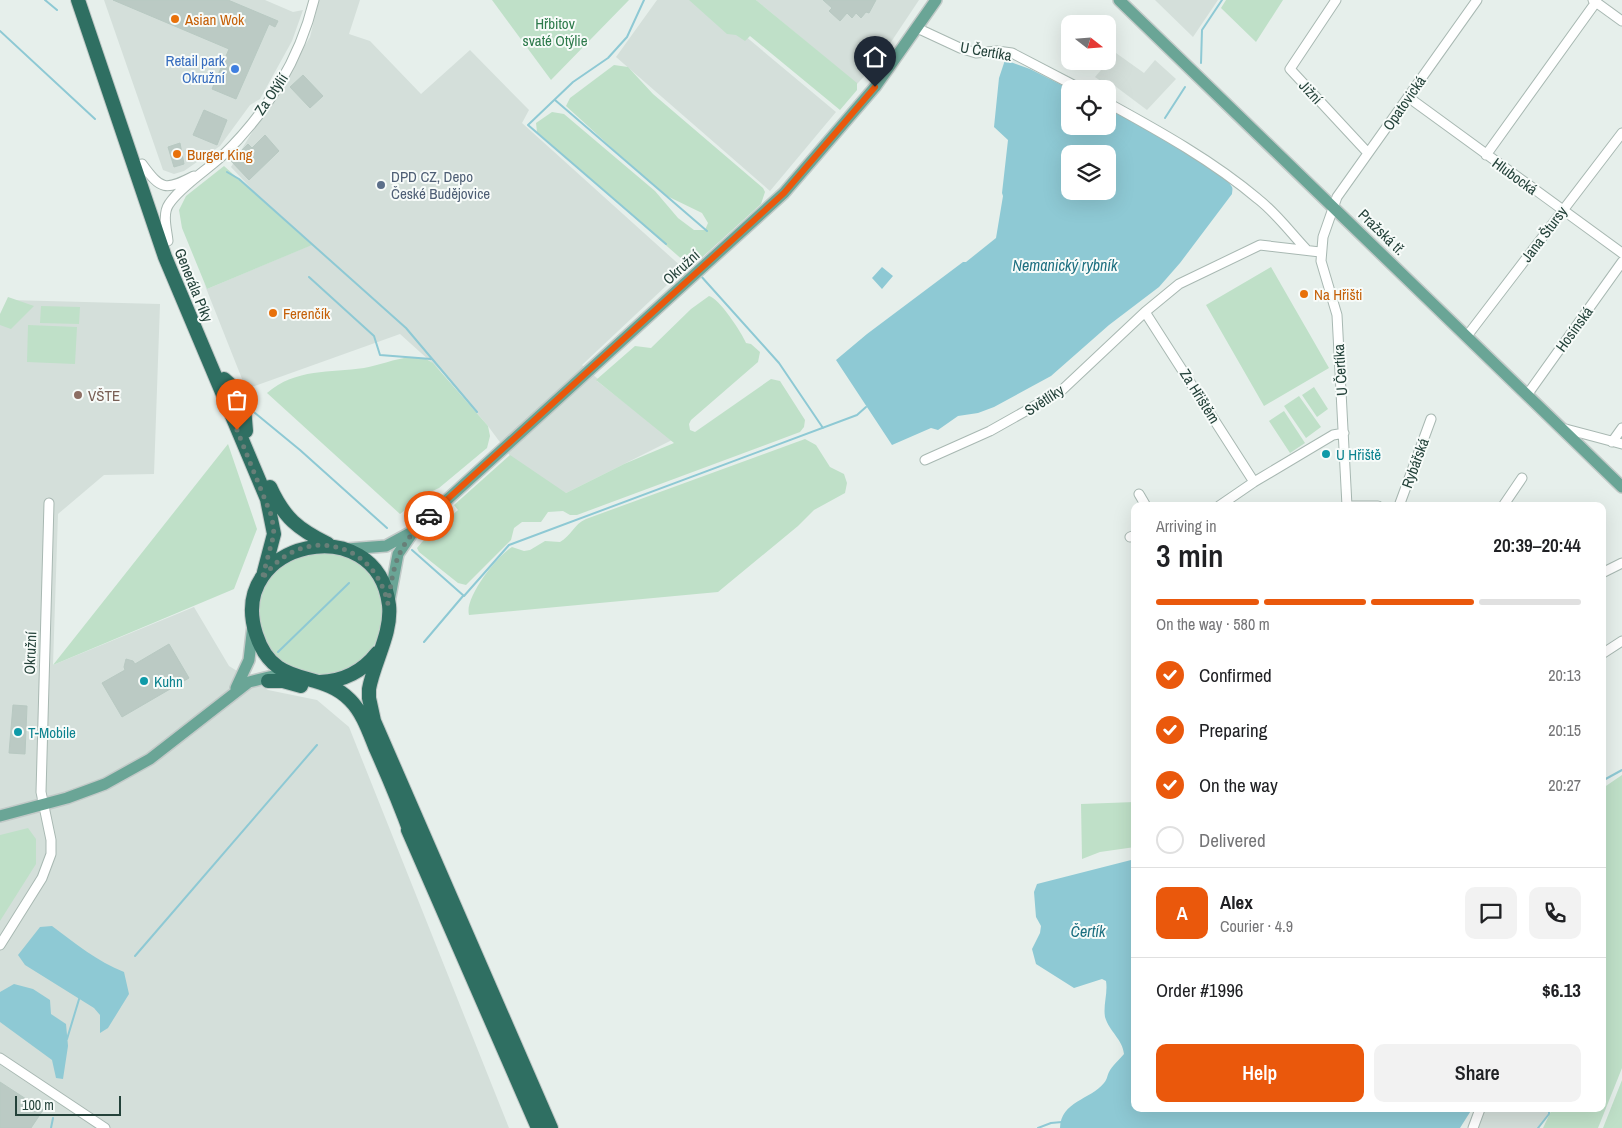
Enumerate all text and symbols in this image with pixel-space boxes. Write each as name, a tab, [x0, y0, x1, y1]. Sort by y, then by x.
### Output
place label: Asian Wok	[184, 9, 245, 30]
marker: Asian Wok	[169, 13, 181, 25]
park label: Hřbitov svaté Otýlie	[523, 13, 588, 51]
north arrow	[1061, 15, 1116, 70]
map controls	[1061, 15, 1116, 200]
pin	[854, 36, 896, 87]
street label: U Čertíka	[959, 36, 1014, 66]
icon: home	[861, 43, 889, 71]
place label: Retail park Okružní	[166, 50, 226, 88]
marker: Retail park Okružní	[229, 63, 241, 75]
street label: Za Otýlií	[249, 68, 293, 119]
street label: Opatovická	[1378, 71, 1431, 135]
street label: Jižní	[1294, 75, 1328, 109]
button: locate	[1061, 80, 1116, 135]
place label: Burger King	[187, 144, 253, 165]
button: layers	[1061, 145, 1116, 200]
marker: Burger King	[171, 148, 183, 160]
street label: Hlubocká	[1488, 152, 1542, 200]
place label: DPD CZ, Depo České Budějovice	[391, 166, 490, 204]
marker: DPD CZ, Depo České Budějovice	[375, 179, 387, 191]
street label: Jana Štursy	[1516, 201, 1572, 266]
street label: Pražská tř.	[1354, 204, 1410, 260]
street label: Okružní	[658, 244, 704, 289]
street label: Generála Píky	[170, 245, 219, 326]
water label: Nemanický rybník	[1013, 254, 1118, 276]
place label: Na Hřišti	[1314, 284, 1363, 305]
marker: Na Hřišti	[1298, 288, 1310, 300]
street label: Hosínská	[1550, 302, 1598, 356]
place label: Ferenčík	[283, 303, 331, 324]
marker: Ferenčík	[267, 307, 279, 319]
street label: U Čertíka	[1328, 343, 1352, 397]
street label: Za Hřištěm	[1175, 365, 1225, 427]
pin	[216, 379, 258, 430]
street label: Světlíky	[1020, 379, 1068, 421]
place label: VŠTE	[88, 385, 120, 406]
icon: bag	[223, 386, 251, 414]
marker: VŠTE	[72, 389, 84, 401]
street label: Rybářská	[1396, 435, 1434, 491]
place label: U Hřiště	[1336, 444, 1381, 465]
marker: U Hřiště	[1320, 448, 1332, 460]
courier	[404, 491, 454, 541]
icon: car	[415, 502, 443, 530]
text: Arriving in	[1156, 515, 1217, 537]
text: 20:39–20:44	[1493, 532, 1581, 558]
text: 3 min	[1156, 534, 1224, 577]
text: On the way · 580 m	[1156, 613, 1270, 635]
street label: Okružní	[19, 631, 41, 675]
icon: check	[1156, 661, 1184, 689]
text: Confirmed	[1199, 662, 1272, 688]
text: 20:13	[1548, 664, 1581, 686]
place label: Kuhn	[154, 671, 183, 692]
marker: Kuhn	[138, 675, 150, 687]
icon: check	[1156, 716, 1184, 744]
text: Preparing	[1199, 717, 1267, 743]
text: 20:15	[1548, 719, 1581, 741]
place label: T-Mobile	[28, 722, 76, 743]
marker: T-Mobile	[12, 726, 24, 738]
icon: check	[1156, 771, 1184, 799]
text: On the way	[1199, 772, 1278, 798]
text: 20:27	[1548, 774, 1581, 796]
text: Delivered	[1199, 827, 1266, 853]
button: chat	[1465, 887, 1517, 939]
button: phone	[1529, 887, 1581, 939]
text: Alex	[1220, 889, 1253, 915]
text: A	[1176, 900, 1188, 926]
text: Courier · 4.9	[1220, 915, 1293, 937]
water label: Čertík	[1071, 920, 1106, 942]
text: Order #1996	[1156, 977, 1243, 1003]
text: $6.13	[1542, 977, 1581, 1003]
button: Help	[1156, 1044, 1364, 1102]
button: Share	[1374, 1044, 1581, 1102]
scale bar	[15, 1093, 121, 1116]
text: 100 m	[22, 1096, 54, 1114]

